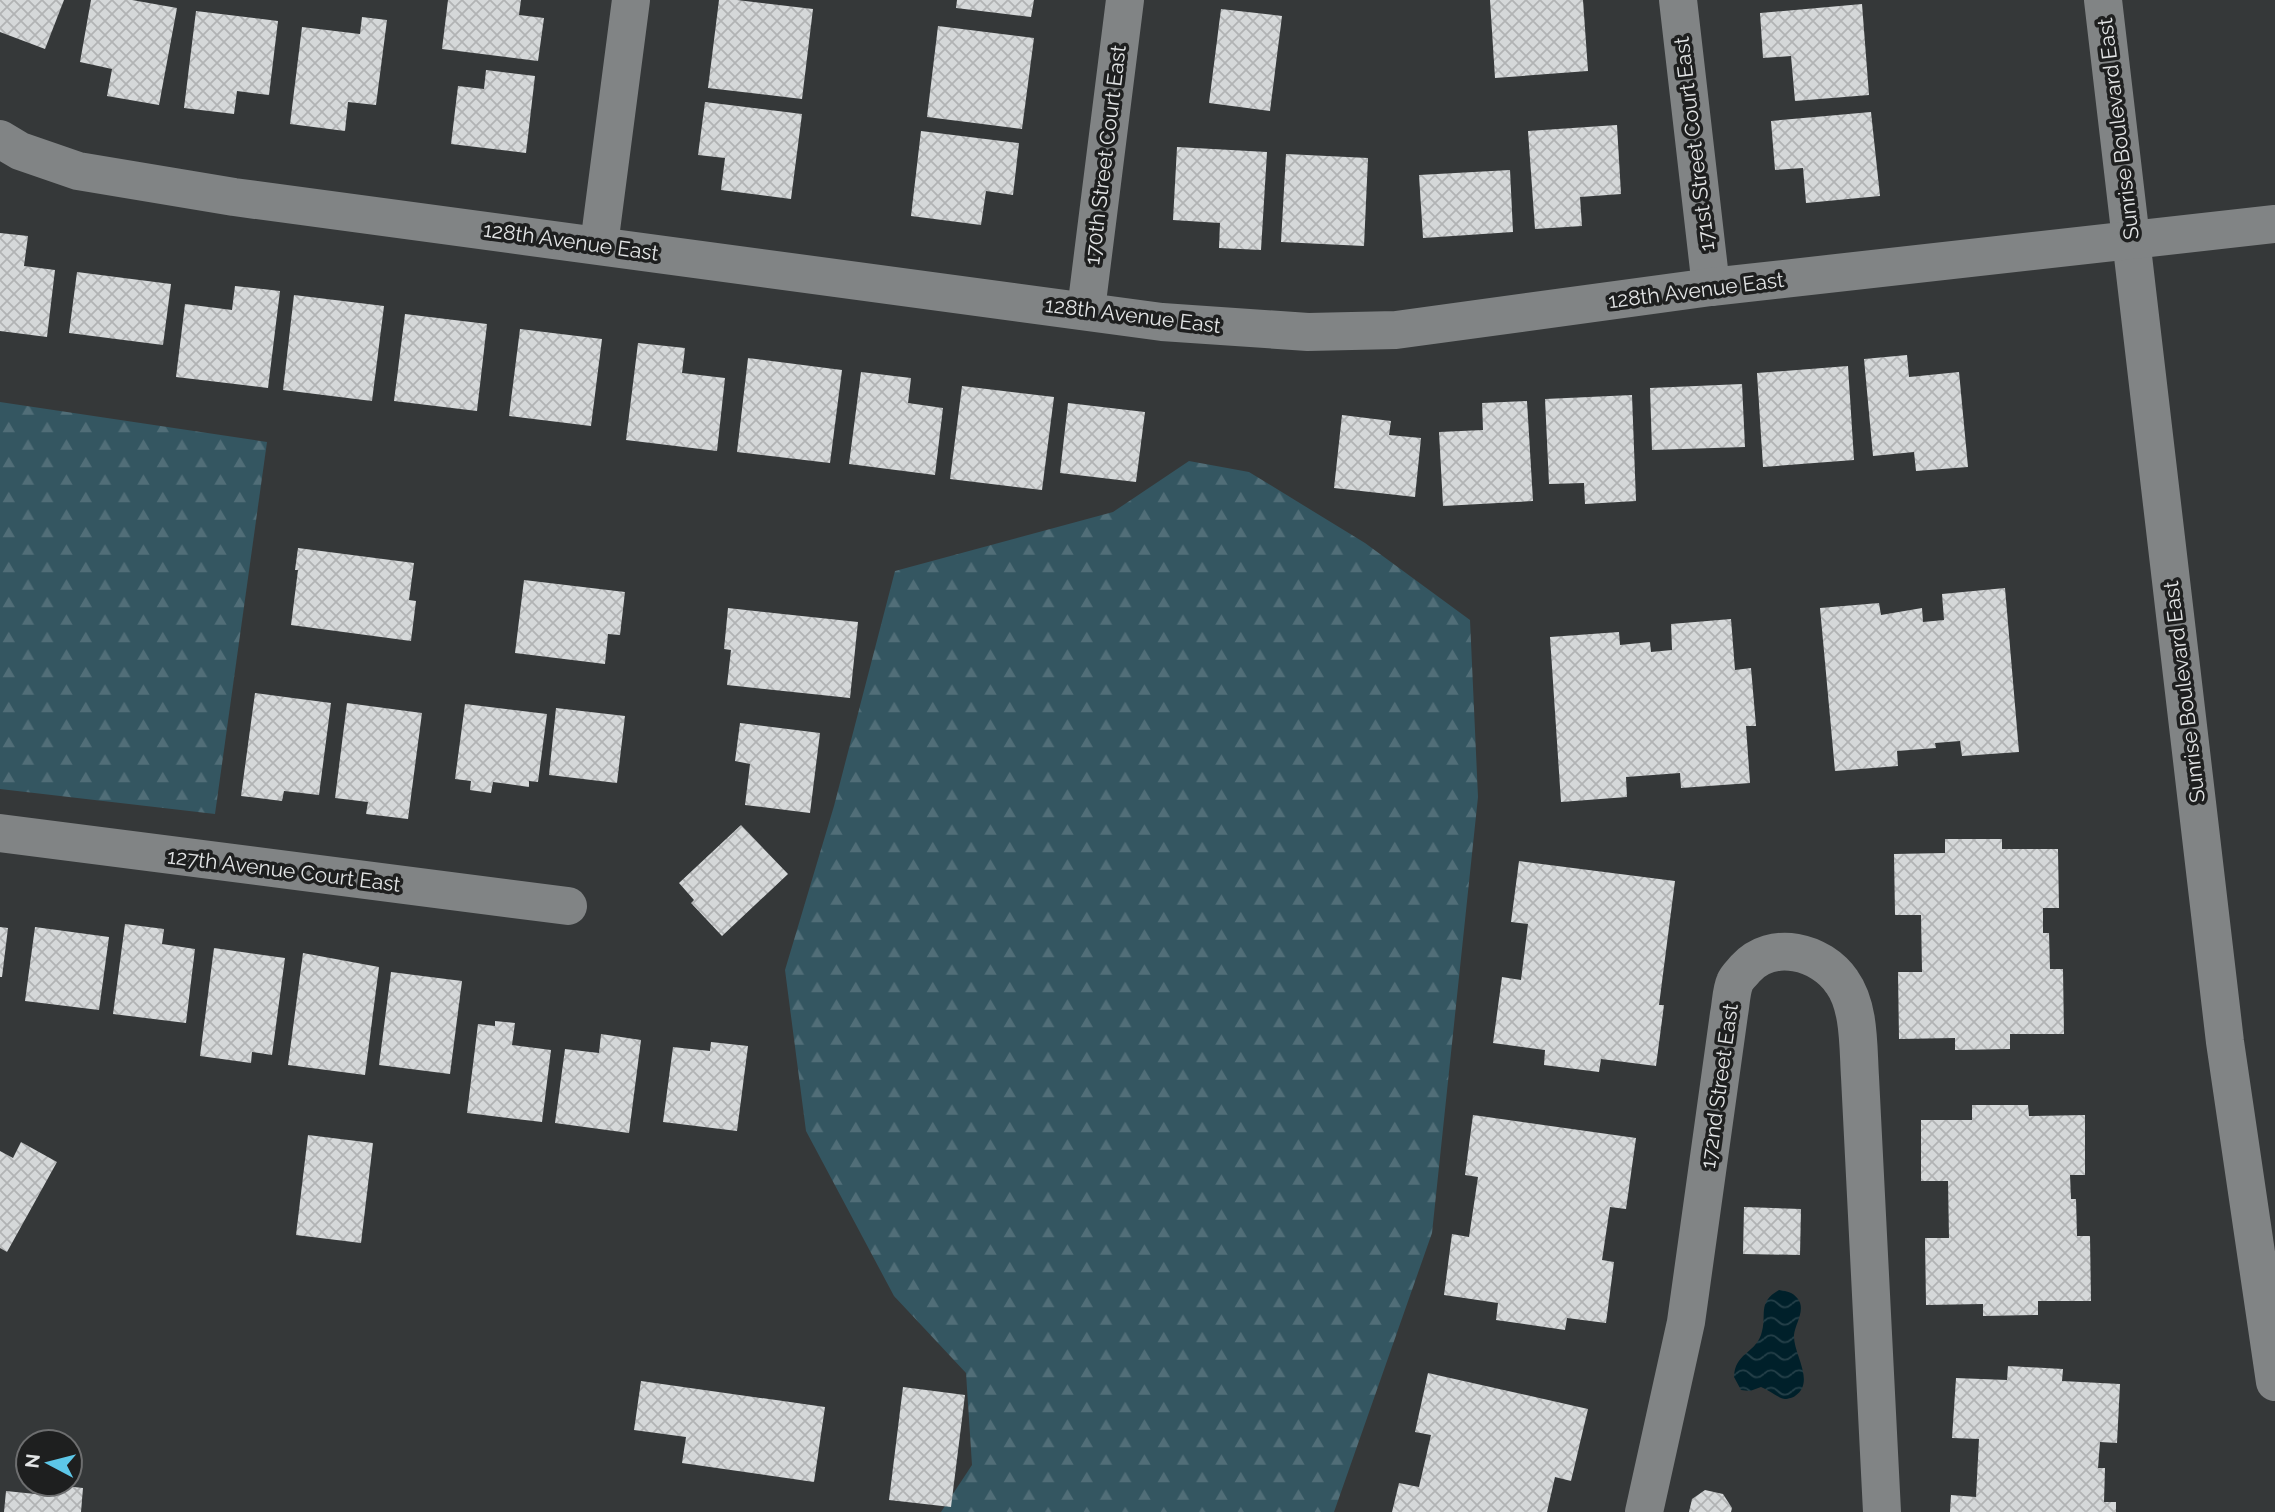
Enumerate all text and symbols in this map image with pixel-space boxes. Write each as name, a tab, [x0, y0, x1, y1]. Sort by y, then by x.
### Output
street label: Sunrise Boulevard East	[2092, 17, 2144, 241]
street label: 171st Street Court East	[1668, 35, 1720, 253]
street label: 170th Street Court East	[1079, 44, 1131, 266]
street label: 128th Avenue East	[482, 216, 660, 266]
street label: 128th Avenue East	[1607, 267, 1785, 313]
street label: 128th Avenue East	[1044, 292, 1222, 338]
street label: Sunrise Boulevard East	[2158, 580, 2210, 804]
street label: 127th Avenue Court East	[166, 843, 402, 897]
street label: 172nd Street East	[1695, 1002, 1743, 1170]
north arrow	[14, 1428, 84, 1498]
text: N	[20, 1452, 44, 1469]

